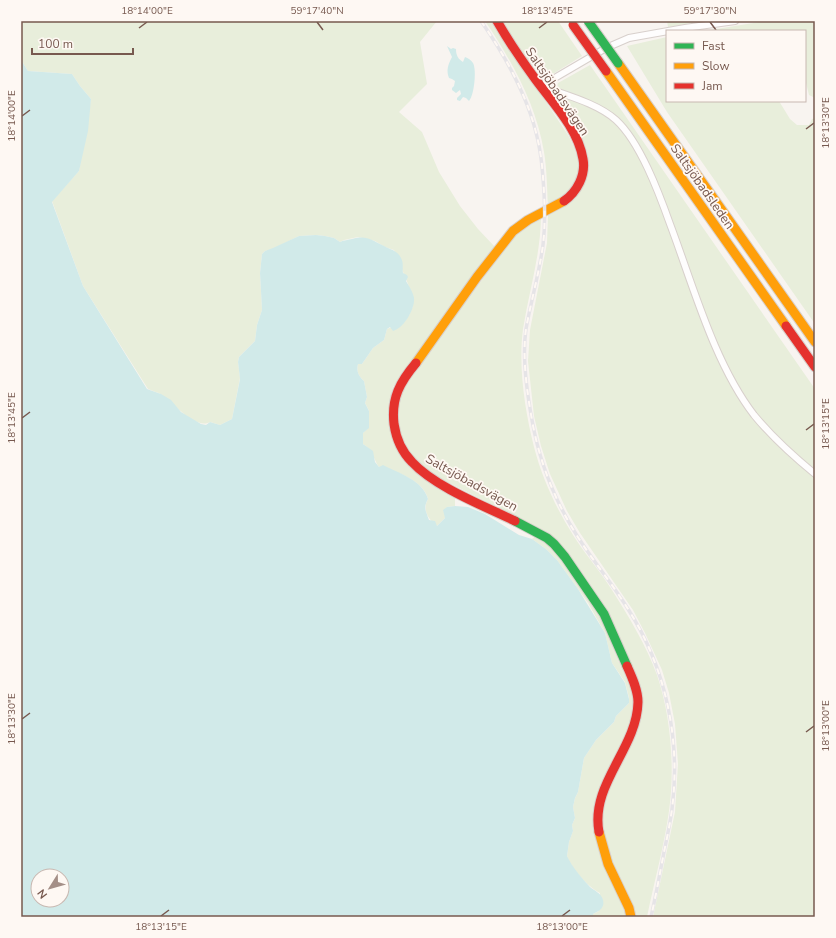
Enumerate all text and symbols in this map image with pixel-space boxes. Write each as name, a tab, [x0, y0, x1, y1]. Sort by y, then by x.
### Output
text: 18°14'00"E	[121, 4, 173, 18]
text: 59°17'40"N	[290, 4, 344, 18]
text: 18°13'45"E	[521, 4, 573, 18]
text: 59°17'30"N	[683, 4, 737, 18]
scale bar	[32, 30, 133, 56]
legend	[666, 30, 806, 102]
text: 100 m	[38, 36, 73, 52]
text: Fast	[702, 38, 725, 54]
street label: Saltsjöbadsvägen	[521, 44, 594, 139]
text: Slow	[702, 58, 730, 74]
text: Jam	[701, 78, 723, 94]
text: 18°14'00"E	[5, 90, 19, 142]
text: 18°13'30"E	[819, 97, 833, 149]
street label: Saltsjöbadsleden	[666, 140, 738, 233]
text: 18°13'45"E	[5, 392, 19, 444]
text: 18°13'15"E	[819, 398, 833, 450]
street label: Saltsjöbadsvägen	[422, 450, 521, 516]
text: 18°13'30"E	[5, 693, 19, 745]
text: 18°13'00"E	[819, 700, 833, 752]
north arrow	[30, 868, 70, 908]
text: N	[34, 886, 51, 902]
text: 18°13'15"E	[135, 920, 187, 934]
text: 18°13'00"E	[536, 920, 588, 934]

